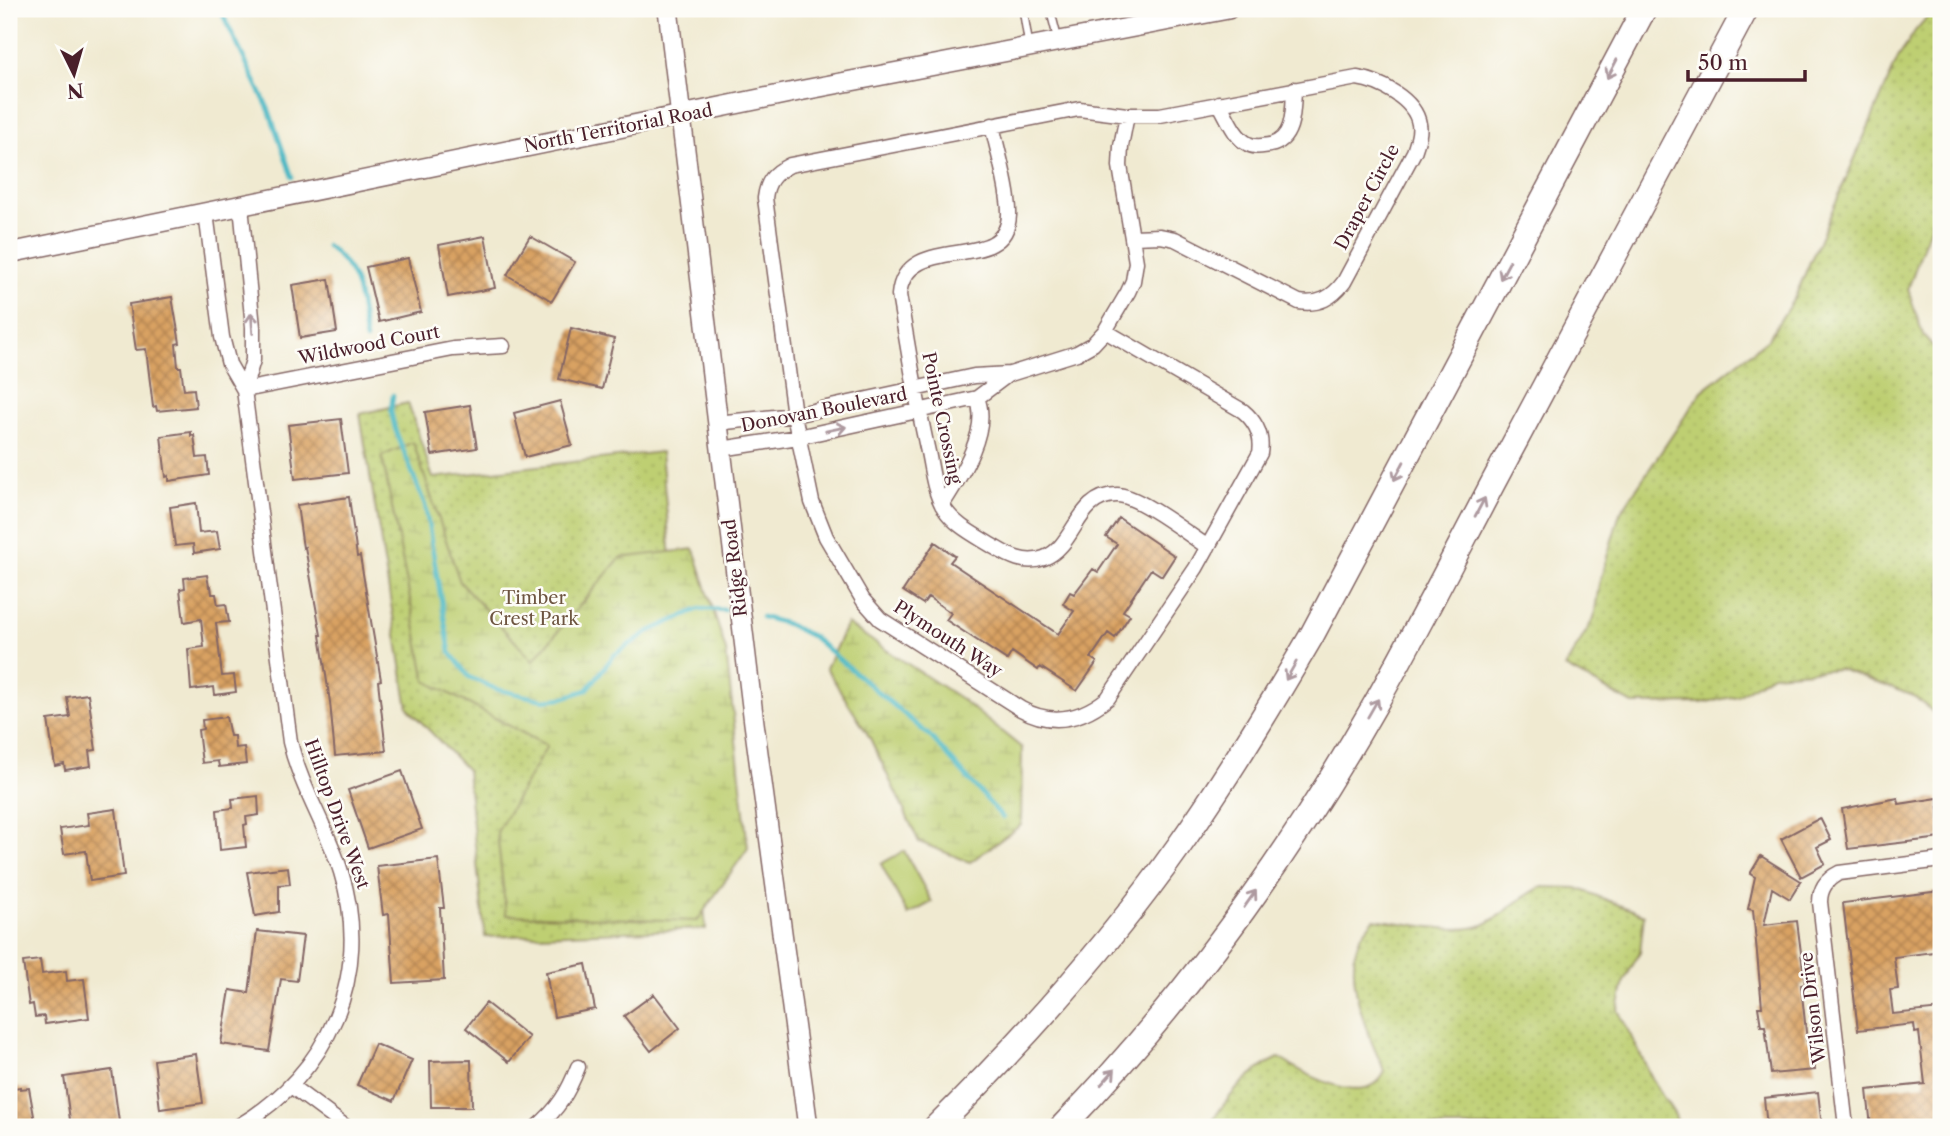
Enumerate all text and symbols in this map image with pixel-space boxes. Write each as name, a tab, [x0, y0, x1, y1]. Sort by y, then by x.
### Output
north arrow	[38, 38, 108, 108]
scale bar	[1688, 38, 1805, 82]
text: 50 m	[1698, 50, 1748, 75]
one-way arrow	[1604, 58, 1618, 79]
text: N	[66, 78, 85, 103]
street label: North Territorial Road	[522, 99, 714, 157]
street label: Draper Circle	[1330, 140, 1404, 254]
one-way arrow	[1498, 259, 1512, 280]
one-way arrow	[245, 312, 258, 335]
street label: Wildwood Court	[295, 320, 442, 370]
street label: Pointe Crossing	[917, 350, 967, 487]
street label: Donovan Boulevard	[739, 383, 909, 437]
one-way arrow	[824, 422, 847, 436]
one-way arrow	[1391, 460, 1405, 481]
one-way arrow	[1474, 498, 1488, 518]
street label: Ridge Road	[718, 518, 752, 618]
park label: Timber Crest Park	[489, 587, 580, 630]
street label: Plymouth Way	[890, 596, 1007, 683]
one-way arrow	[1284, 661, 1298, 681]
one-way arrow	[1366, 698, 1380, 718]
street label: Hilltop Drive West	[300, 736, 375, 893]
one-way arrow	[1243, 890, 1257, 909]
street label: Wilson Drive	[1795, 951, 1831, 1066]
one-way arrow	[1100, 1068, 1116, 1086]

